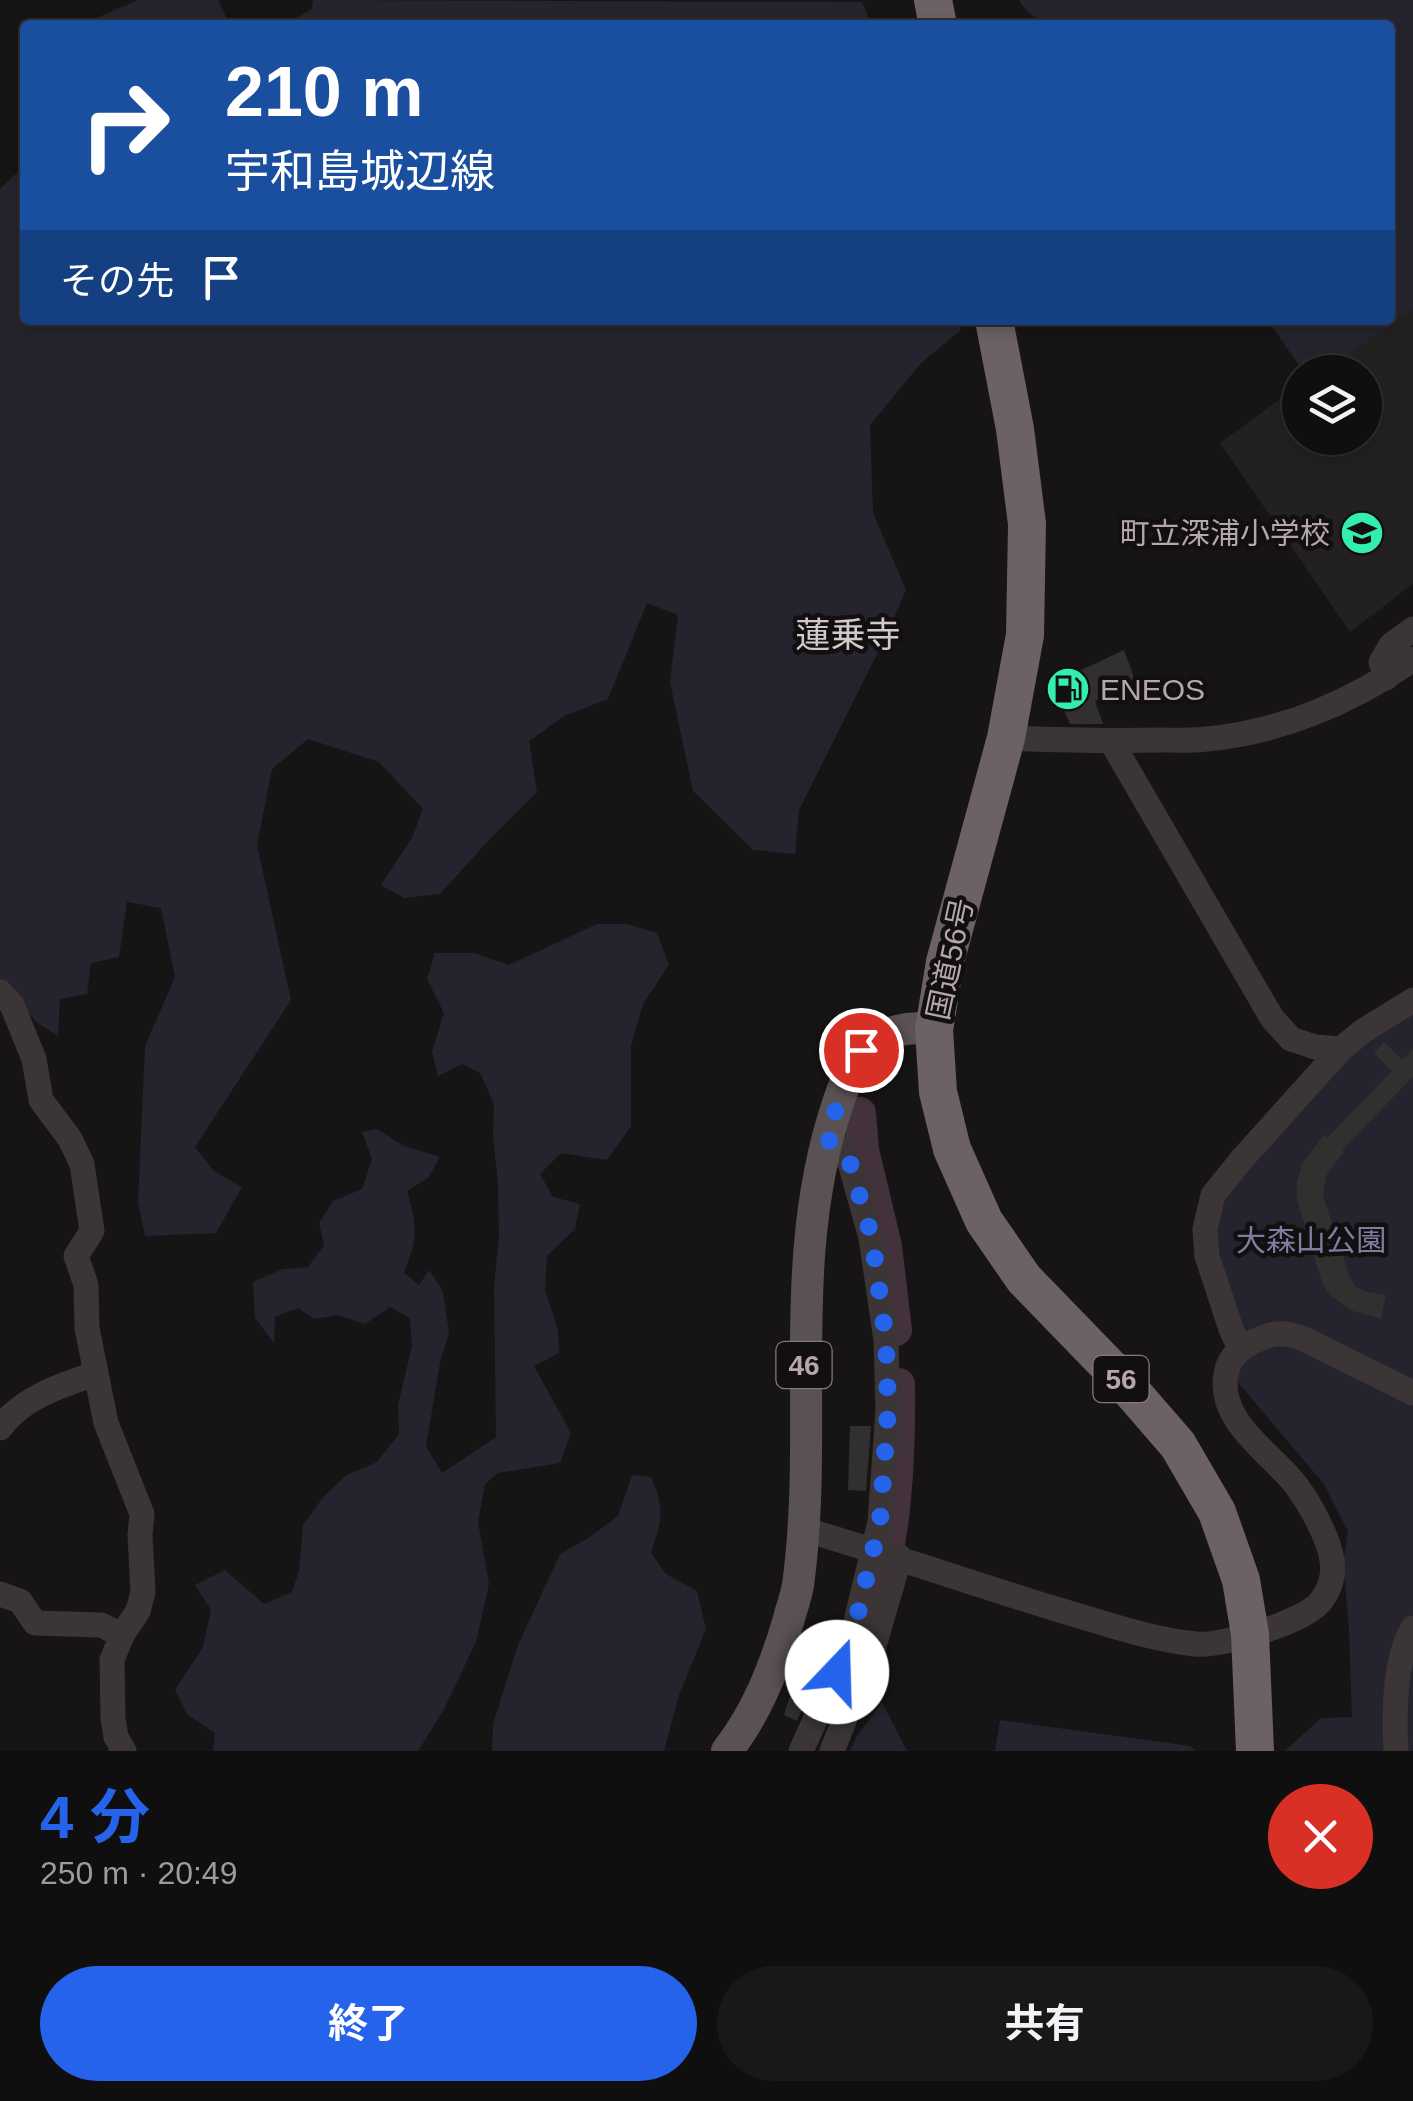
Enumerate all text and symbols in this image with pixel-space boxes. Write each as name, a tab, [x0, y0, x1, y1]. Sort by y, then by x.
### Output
text: 210 m	[225, 53, 423, 131]
icon: right	[60, 60, 190, 190]
text: 宇和島城辺線	[225, 146, 495, 197]
icon: arrive	[194, 250, 249, 305]
text: その先	[60, 260, 174, 302]
map controls	[1282, 355, 1382, 455]
button: layers	[1282, 355, 1382, 455]
school or university icon: 町立深浦小学校	[1339, 510, 1385, 556]
place label: 町立深浦小学校	[1120, 517, 1330, 550]
district label: 蓮乗寺	[795, 615, 901, 654]
fuel station icon: ENEOS	[1045, 666, 1091, 712]
place label: ENEOS	[1100, 673, 1205, 706]
street label: 国道56号	[921, 895, 979, 1023]
pin	[819, 1008, 904, 1093]
icon: arrive	[834, 1023, 889, 1078]
park label: 大森山公園	[1236, 1224, 1386, 1257]
road number: 46	[776, 1342, 832, 1388]
road number: 56	[1094, 1356, 1148, 1402]
position arrow	[785, 1620, 889, 1724]
text: 4 分	[40, 1784, 150, 1851]
button: close	[1268, 1784, 1373, 1889]
text: 250 m · 20:49	[40, 1855, 237, 1891]
button: 終了	[40, 1966, 697, 2081]
button: 共有	[717, 1966, 1373, 2081]

